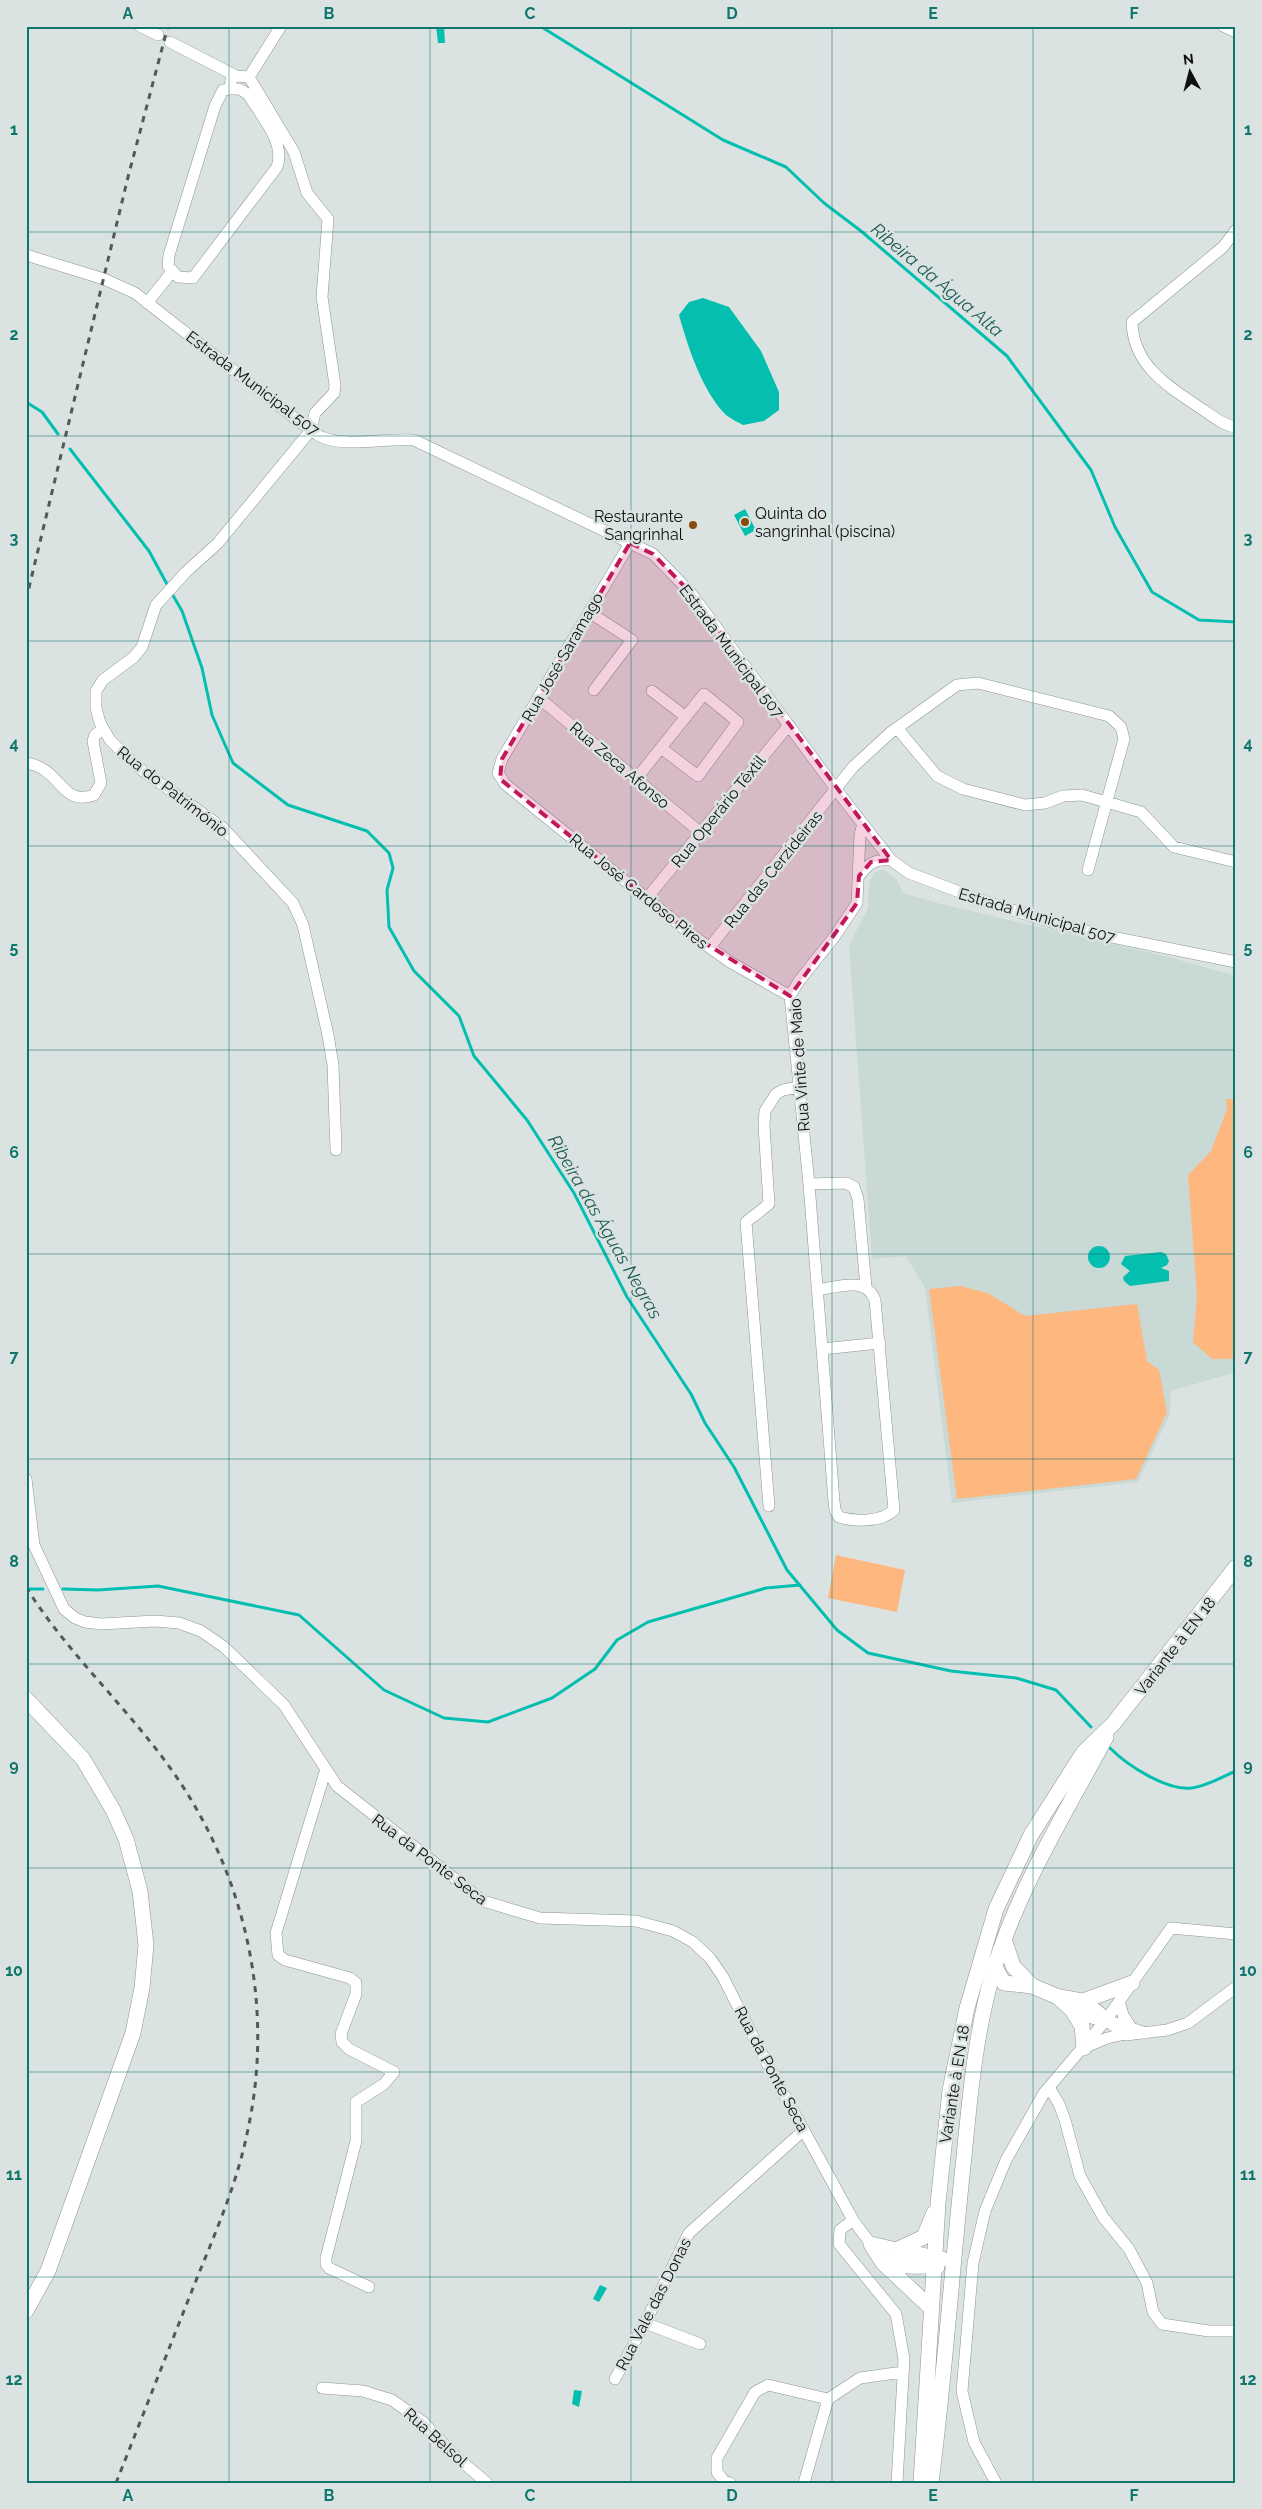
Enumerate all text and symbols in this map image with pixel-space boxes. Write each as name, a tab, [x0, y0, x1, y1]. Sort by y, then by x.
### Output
text: A	[123, 4, 134, 23]
text: B	[324, 4, 335, 23]
text: C	[525, 4, 536, 23]
text: D	[726, 4, 738, 23]
text: E	[928, 4, 938, 23]
text: F	[1129, 4, 1139, 23]
north arrow	[1164, 48, 1214, 98]
text: N	[1182, 51, 1195, 68]
text: 1	[10, 120, 18, 139]
text: 1	[1244, 120, 1252, 139]
water label: Ribeira da Água Alta	[867, 218, 1008, 341]
text: 2	[9, 325, 19, 344]
text: 2	[1243, 325, 1253, 344]
street label: Estrada Municipal 507	[182, 327, 323, 440]
place label: Quinta do sangrinhal (piscina)	[755, 504, 895, 541]
place label: Restaurante Sangrinhal	[594, 507, 684, 544]
marker: Quinta do sangrinhal (piscina)	[739, 516, 751, 528]
marker: Restaurante Sangrinhal	[687, 519, 699, 531]
text: 3	[10, 529, 19, 548]
text: 3	[1244, 529, 1253, 548]
street label: Estrada Municipal 507	[675, 581, 788, 722]
street label: Rua José Saramago	[518, 589, 607, 725]
street label: Rua Zeca Afonso	[566, 718, 674, 813]
text: 4	[9, 734, 19, 753]
text: 4	[1243, 734, 1253, 753]
street label: Rua do Património	[113, 742, 232, 841]
street label: Rua Operário Têxtil	[667, 751, 770, 871]
street label: Rua das Cerzideiras	[720, 807, 827, 932]
street label: Rua José Cardoso Pires	[566, 830, 712, 953]
street label: Estrada Municipal 507	[956, 884, 1118, 947]
text: 5	[10, 938, 19, 957]
text: 5	[1244, 938, 1253, 957]
street label: Rua Vinte de Maio	[785, 998, 814, 1132]
water label: Ribeira das Águas Negras	[544, 1131, 668, 1323]
text: 6	[9, 1143, 19, 1162]
text: 6	[1243, 1143, 1253, 1162]
text: 7	[10, 1347, 19, 1366]
text: 7	[1244, 1347, 1253, 1366]
text: 8	[9, 1552, 19, 1571]
text: 8	[1243, 1552, 1253, 1571]
street label: Variante à EN 18	[1131, 1593, 1220, 1699]
text: 9	[9, 1756, 19, 1775]
text: 9	[1243, 1756, 1253, 1775]
street label: Rua da Ponte Seca	[368, 1810, 491, 1909]
text: 10	[5, 1961, 23, 1980]
text: 10	[1239, 1961, 1257, 1980]
street label: Rua da Ponte Seca	[730, 2003, 813, 2135]
street label: Variante à EN 18	[936, 2023, 973, 2145]
text: 11	[6, 2165, 22, 2184]
text: 11	[1240, 2165, 1256, 2184]
street label: Rua Vale das Donas	[612, 2235, 695, 2374]
text: 12	[6, 2370, 22, 2389]
text: 12	[1240, 2370, 1256, 2389]
street label: Rua Belsol	[400, 2404, 472, 2471]
text: A	[123, 2486, 134, 2505]
text: B	[324, 2486, 335, 2505]
text: C	[525, 2486, 536, 2505]
text: D	[726, 2486, 738, 2505]
text: E	[928, 2486, 938, 2505]
text: F	[1129, 2486, 1139, 2505]

